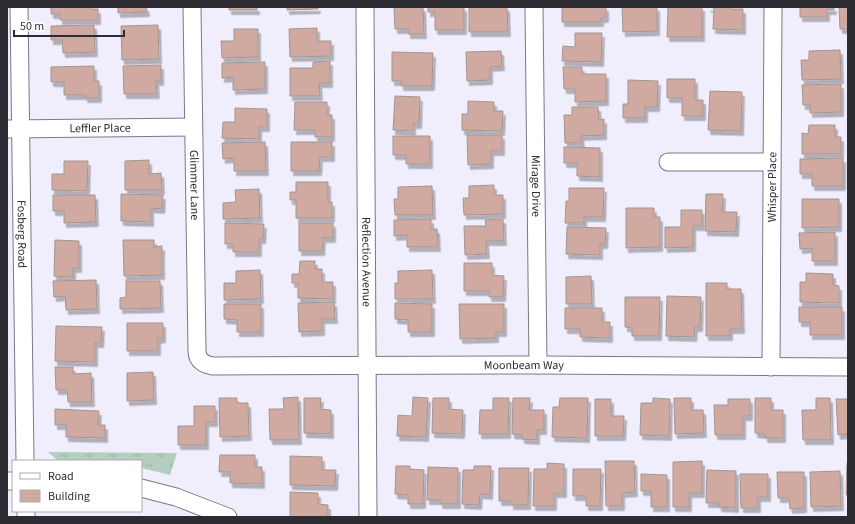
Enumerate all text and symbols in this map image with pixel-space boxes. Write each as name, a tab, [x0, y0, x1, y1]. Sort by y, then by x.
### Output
scale bar	[14, 12, 124, 38]
text: 50 m	[20, 18, 44, 35]
street label: Leffler Place	[69, 119, 131, 137]
street label: Glimmer Lane	[186, 150, 204, 220]
street label: Whisper Place	[763, 152, 781, 222]
street label: Mirage Drive	[527, 155, 545, 217]
street label: Fosberg Road	[13, 200, 31, 268]
street label: Reflection Avenue	[358, 217, 375, 307]
street label: Moonbeam Way	[484, 356, 564, 374]
legend	[12, 460, 142, 512]
text: Road	[48, 468, 74, 485]
text: Building	[48, 488, 90, 505]

